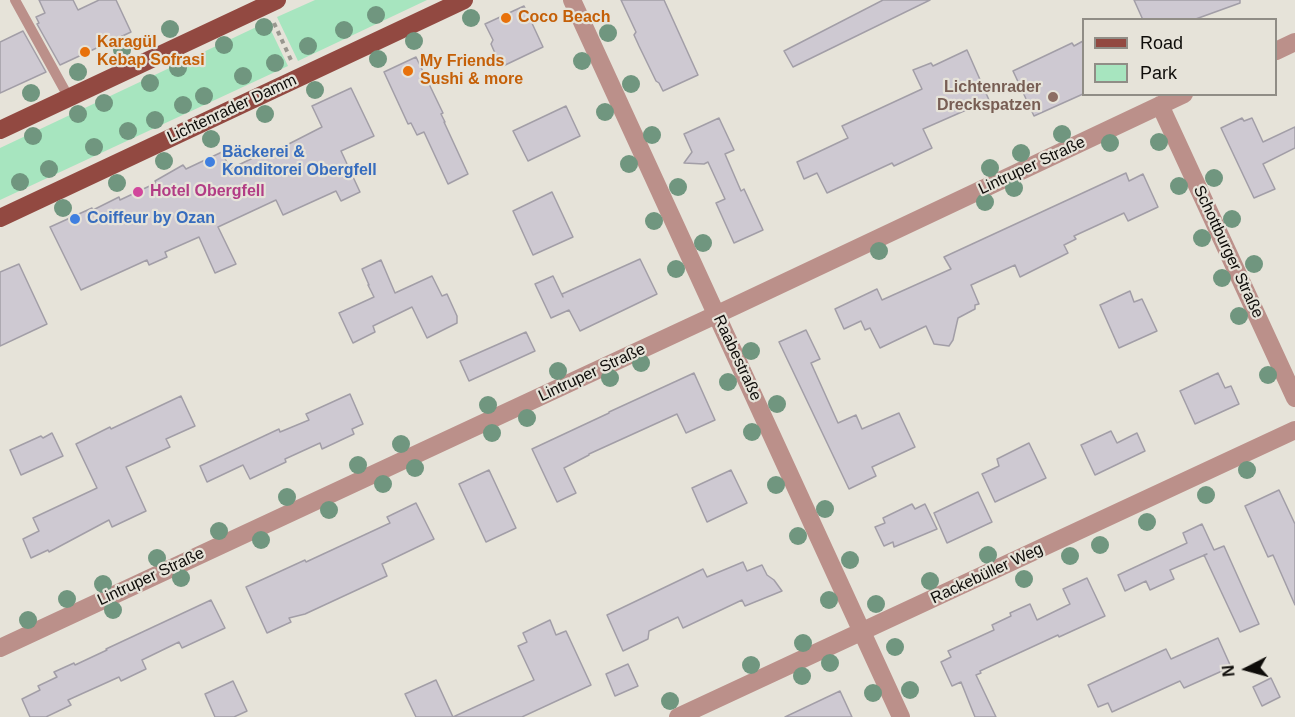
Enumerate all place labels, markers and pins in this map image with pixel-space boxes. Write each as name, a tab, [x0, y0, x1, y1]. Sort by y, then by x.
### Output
place label: Coco Beach	[518, 8, 610, 28]
marker: Coco Beach	[499, 11, 513, 25]
place label: Karagül Kebap Sofrasi	[97, 33, 205, 71]
marker: Karagül Kebap Sofrasi	[78, 45, 92, 59]
place label: My Friends Sushi & more	[420, 52, 523, 90]
marker: My Friends Sushi & more	[401, 64, 415, 78]
place label: Lichtenrader Dreckspatzen	[937, 78, 1041, 116]
marker: Lichtenrader Dreckspatzen	[1046, 90, 1060, 104]
place label: Bäckerei & Konditorei Obergfell	[222, 143, 377, 181]
marker: Bäckerei & Konditorei Obergfell	[203, 155, 217, 169]
place label: Hotel Obergfell	[150, 182, 265, 202]
marker: Hotel Obergfell	[131, 185, 145, 199]
place label: Coiffeur by Ozan	[87, 209, 215, 229]
marker: Coiffeur by Ozan	[68, 212, 82, 226]

